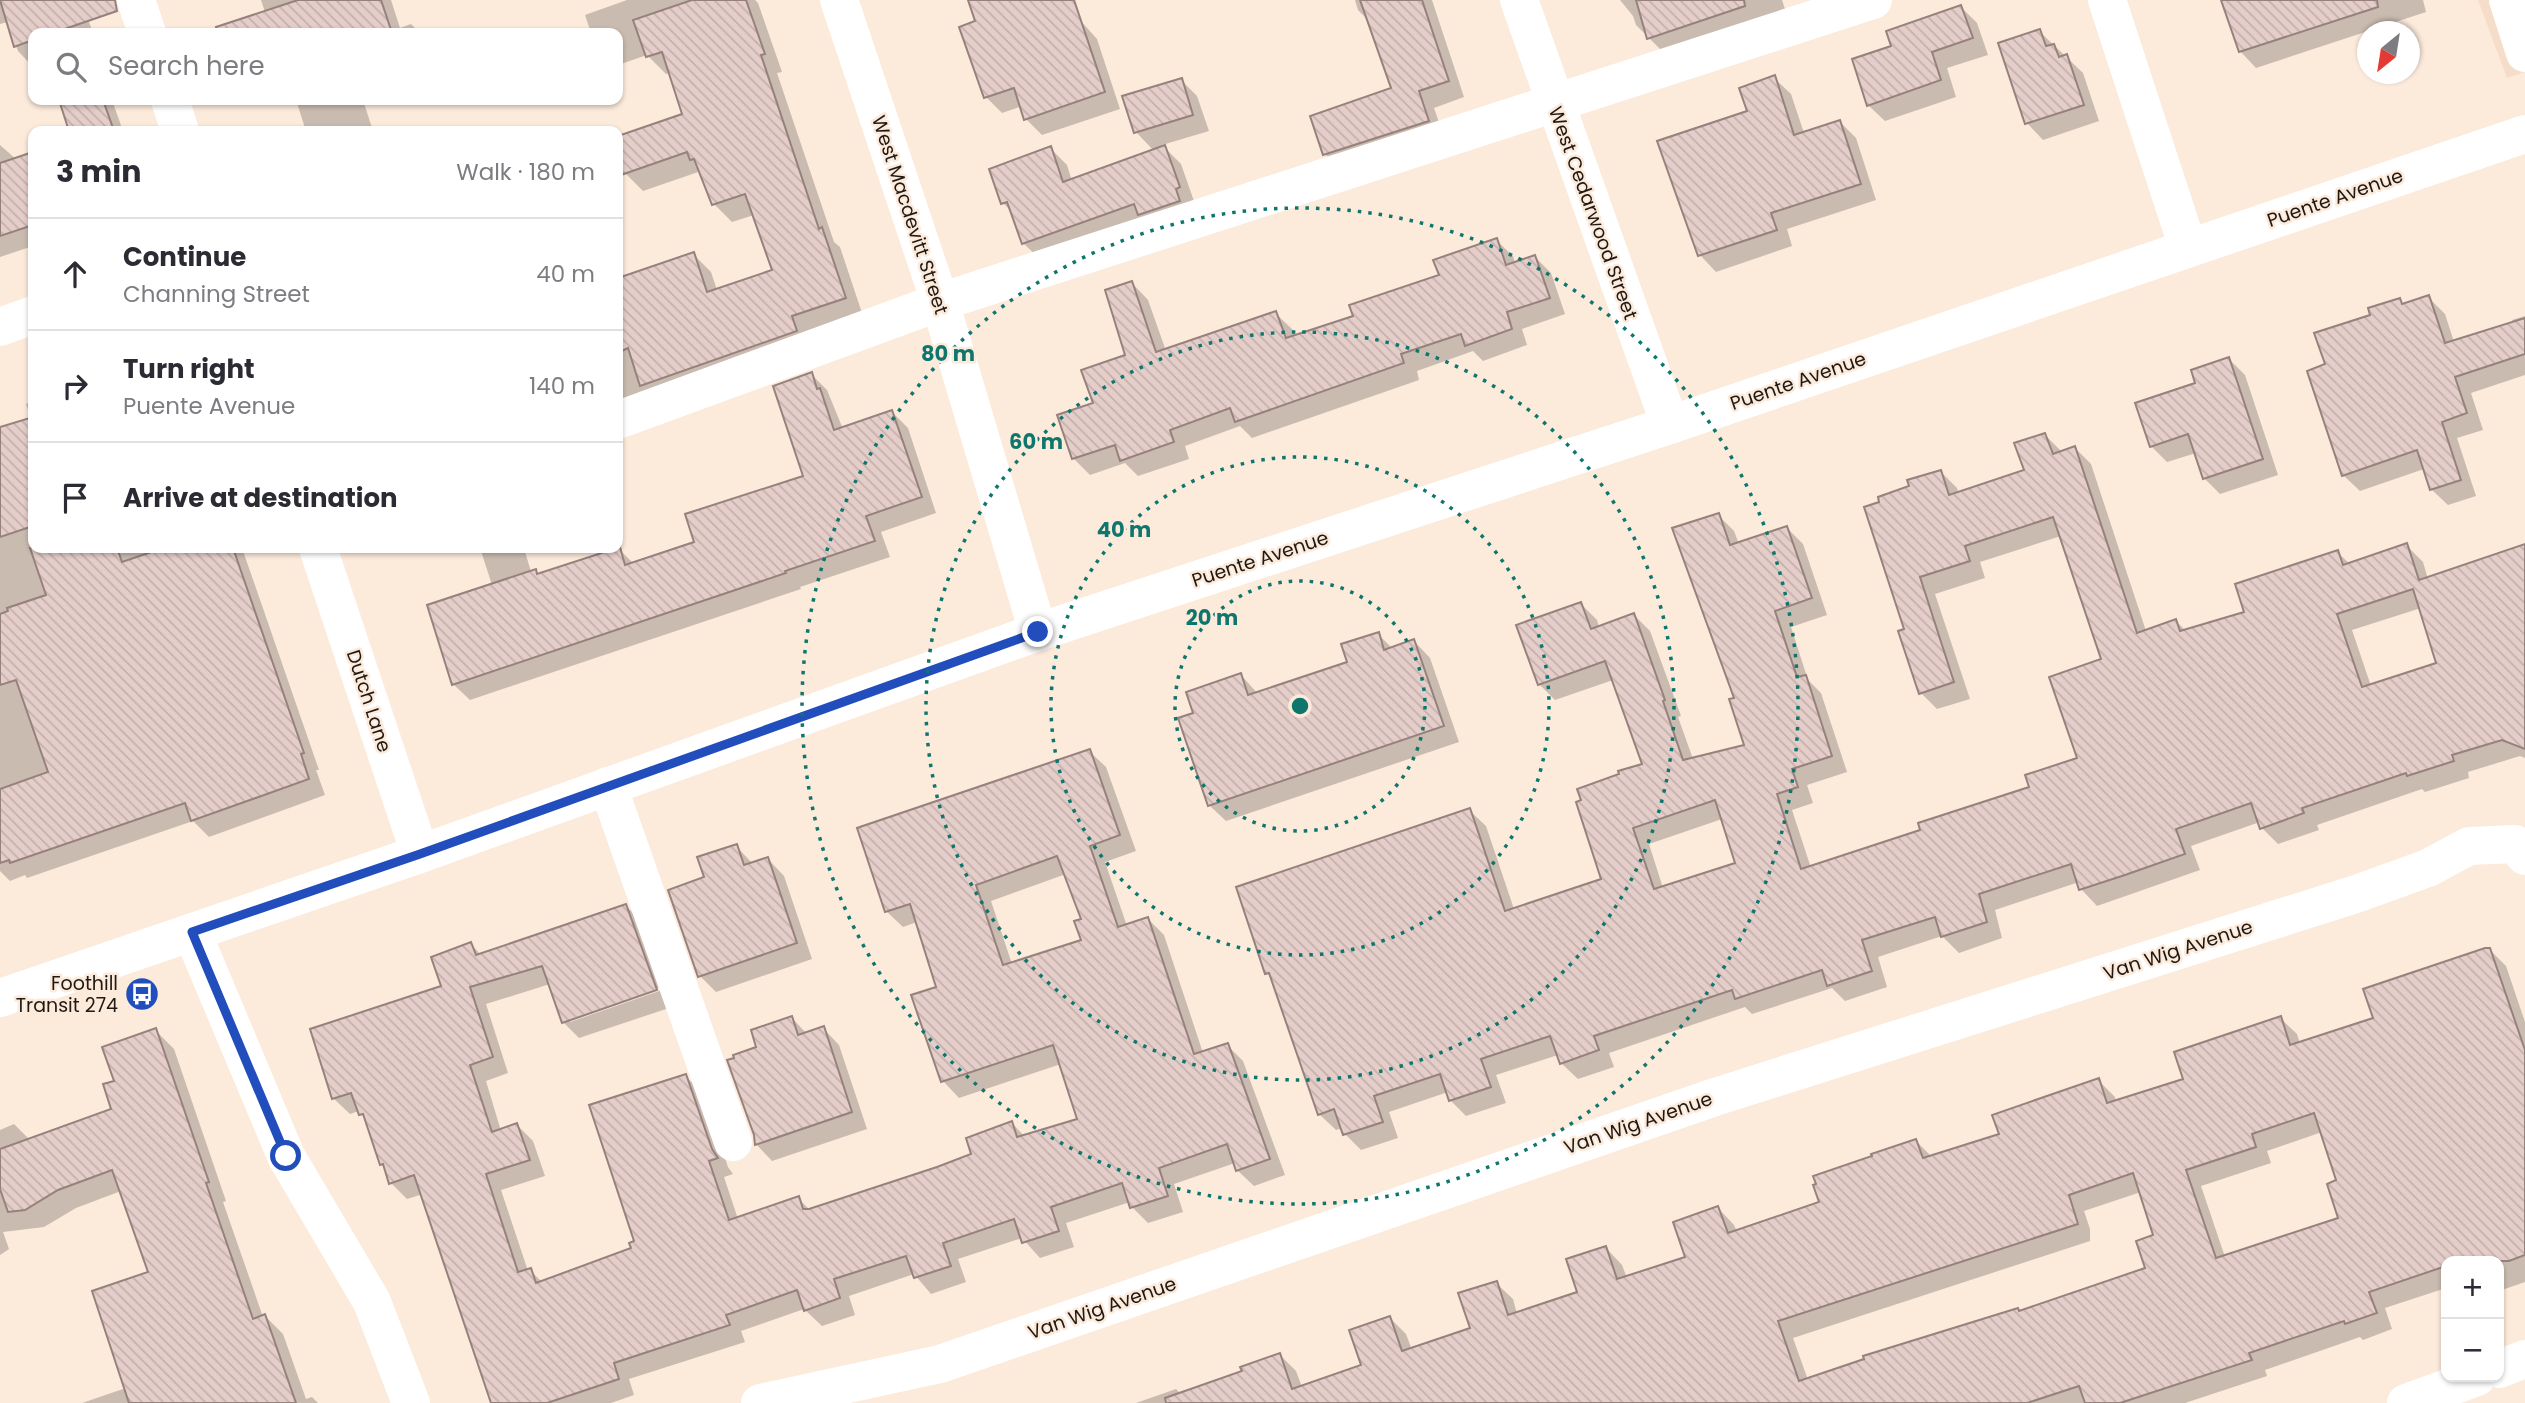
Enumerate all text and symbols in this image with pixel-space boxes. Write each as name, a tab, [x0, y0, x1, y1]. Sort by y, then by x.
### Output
north arrow	[2357, 21, 2420, 84]
search box	[28, 28, 623, 105]
icon: search	[52, 48, 90, 86]
text: Search here	[108, 48, 265, 84]
street label: West Cedarwood Street	[1542, 103, 1644, 323]
street label: West Macdevitt Street	[865, 112, 955, 318]
text: 3 min	[56, 150, 141, 193]
text: Walk · 180 m	[456, 156, 595, 188]
street label: Puente Avenue	[2263, 162, 2407, 234]
text: Continue	[123, 239, 246, 275]
icon: ahead	[56, 255, 94, 293]
text: 40 m	[536, 258, 595, 290]
text: Channing Street	[123, 278, 310, 310]
text: 80 m	[921, 339, 975, 368]
street label: Puente Avenue	[1726, 345, 1870, 417]
text: Turn right	[123, 351, 255, 387]
icon: right	[56, 367, 94, 405]
text: 140 m	[529, 370, 595, 402]
text: Puente Avenue	[123, 390, 295, 422]
text: 60 m	[1009, 427, 1063, 456]
icon: arrive	[56, 479, 94, 517]
text: Arrive at destination	[123, 480, 398, 516]
text: 40 m	[1097, 515, 1151, 544]
street label: Puente Avenue	[1188, 524, 1332, 594]
text: 20 m	[1186, 603, 1238, 632]
route end	[1022, 616, 1053, 647]
street label: Dutch Lane	[340, 646, 398, 756]
centre of rings	[1288, 694, 1312, 718]
street label: Van Wig Avenue	[2100, 913, 2256, 987]
place label: Foothill Transit 274	[16, 970, 118, 1019]
bus stop icon: Foothill Transit 274	[123, 975, 161, 1013]
street label: Van Wig Avenue	[1560, 1085, 1716, 1161]
route start	[270, 1140, 301, 1171]
map controls	[2441, 1256, 2504, 1382]
button: +	[2441, 1256, 2504, 1319]
street label: Van Wig Avenue	[1024, 1270, 1180, 1346]
button: −	[2441, 1319, 2504, 1382]

